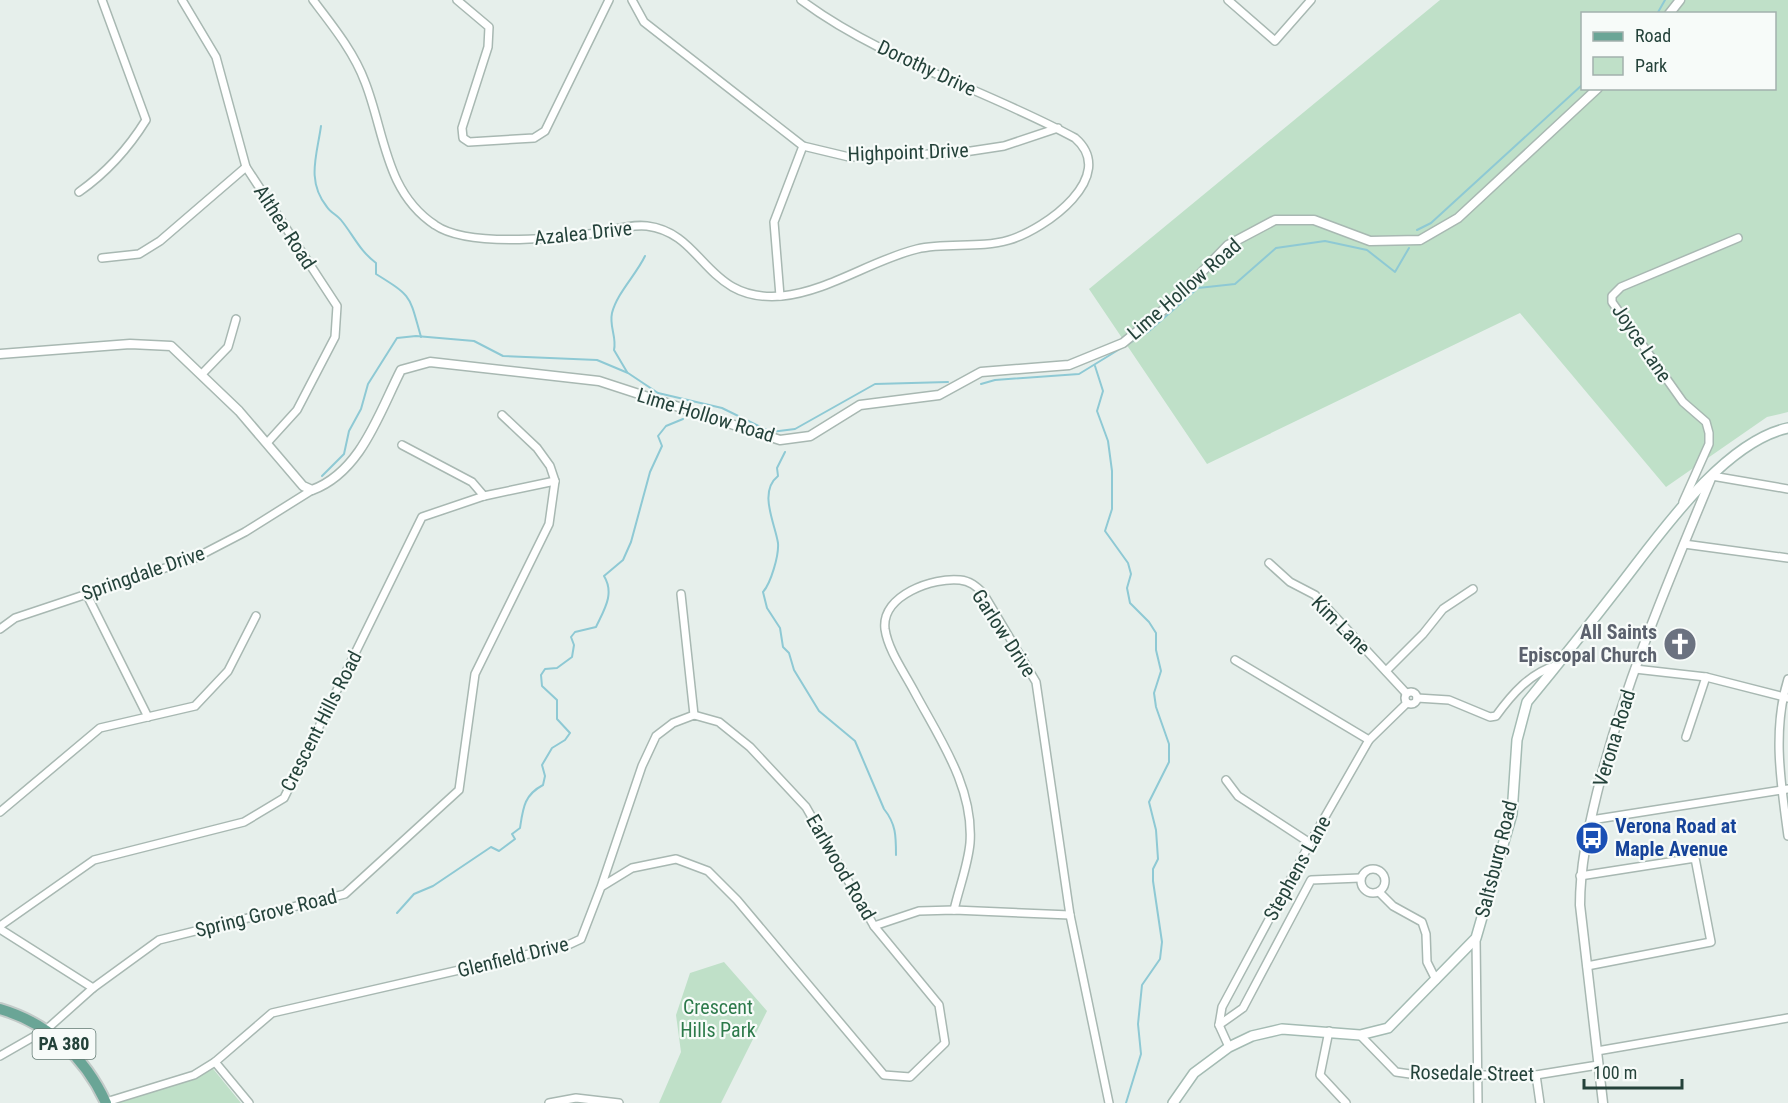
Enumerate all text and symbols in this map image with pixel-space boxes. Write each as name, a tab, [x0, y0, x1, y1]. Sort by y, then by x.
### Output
legend	[1581, 12, 1776, 90]
text: Road	[1635, 25, 1671, 46]
street label: Dorothy Drive	[874, 35, 980, 101]
text: Park	[1635, 55, 1667, 76]
street label: Highpoint Drive	[847, 138, 969, 166]
street label: Althea Road	[249, 180, 321, 274]
street label: Azalea Drive	[533, 216, 633, 250]
street label: Lime Hollow Road	[1122, 233, 1246, 345]
street label: Joyce Lane	[1607, 299, 1677, 387]
street label: Lime Hollow Road	[634, 383, 778, 447]
street label: Springdale Drive	[78, 541, 208, 605]
street label: Garlow Drive	[967, 585, 1041, 681]
street label: Kim Lane	[1307, 591, 1375, 659]
place label: All Saints Episcopal Church	[1518, 620, 1657, 667]
church icon: All Saints Episcopal Church	[1662, 626, 1698, 662]
street label: Crescent Hills Road	[275, 647, 367, 795]
street label: Verona Road	[1588, 687, 1640, 789]
street label: Saltsburg Road	[1470, 798, 1522, 920]
street label: Earlwood Road	[801, 810, 881, 924]
street label: Stephens Lane	[1258, 811, 1336, 925]
place label: Verona Road at Maple Avenue	[1615, 814, 1736, 861]
bus stop icon: Verona Road at Maple Avenue	[1574, 820, 1610, 856]
street label: Spring Grove Road	[193, 884, 339, 942]
street label: Glenfield Drive	[455, 932, 571, 982]
park label: Crescent Hills Park	[680, 995, 756, 1042]
road number: PA 380	[32, 1029, 96, 1059]
scale bar	[1584, 1052, 1682, 1090]
street label: Rosedale Street	[1410, 1060, 1534, 1086]
text: 100 m	[1593, 1062, 1637, 1083]

